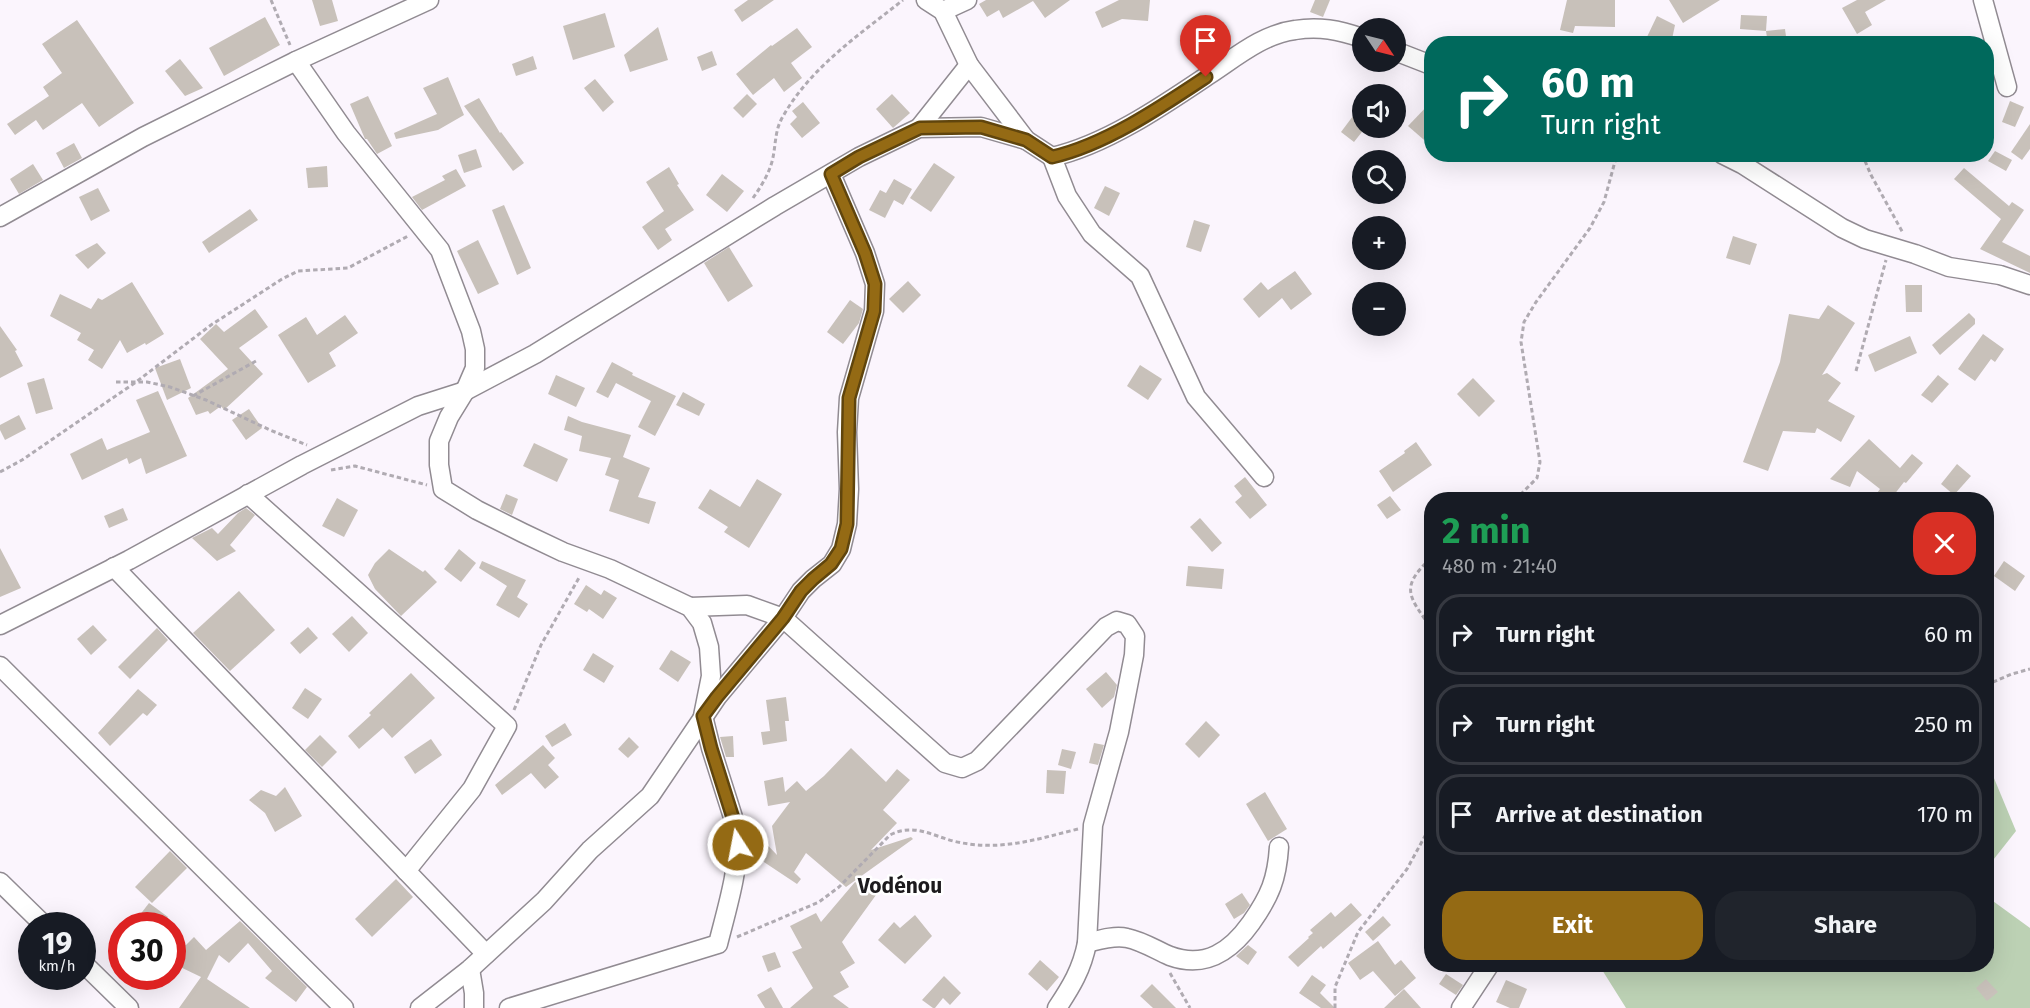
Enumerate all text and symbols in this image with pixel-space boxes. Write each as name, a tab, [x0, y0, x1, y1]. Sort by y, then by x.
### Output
pin	[1180, 15, 1231, 77]
north arrow	[1352, 18, 1406, 72]
map controls	[1352, 18, 1406, 336]
icon: arrive	[1189, 24, 1222, 57]
text: 60 m	[1541, 58, 1635, 108]
icon: right	[1442, 60, 1520, 138]
button: sound	[1352, 84, 1406, 138]
text: Turn right	[1541, 109, 1661, 141]
button: search	[1352, 150, 1406, 204]
button: +	[1352, 216, 1406, 270]
button: −	[1352, 282, 1406, 336]
text: 2 min	[1442, 509, 1531, 553]
button: close	[1913, 512, 1976, 575]
text: 480 m · 21:40	[1442, 554, 1557, 578]
icon: right	[1445, 618, 1478, 651]
text: Turn right	[1496, 621, 1595, 648]
text: 60 m	[1924, 621, 1973, 648]
icon: right	[1445, 708, 1478, 741]
text: Turn right	[1496, 711, 1595, 738]
text: 250 m	[1914, 711, 1973, 738]
icon: arrive	[1445, 798, 1478, 831]
text: Arrive at destination	[1496, 801, 1703, 828]
text: 170 m	[1917, 801, 1973, 828]
position arrow	[706, 813, 770, 877]
district label: Vodénou	[857, 873, 942, 899]
button: Exit	[1442, 891, 1703, 960]
button: Share	[1715, 891, 1976, 960]
speed limit sign: 30	[108, 912, 186, 990]
text: 19	[42, 926, 72, 962]
text: km/h	[38, 957, 76, 975]

